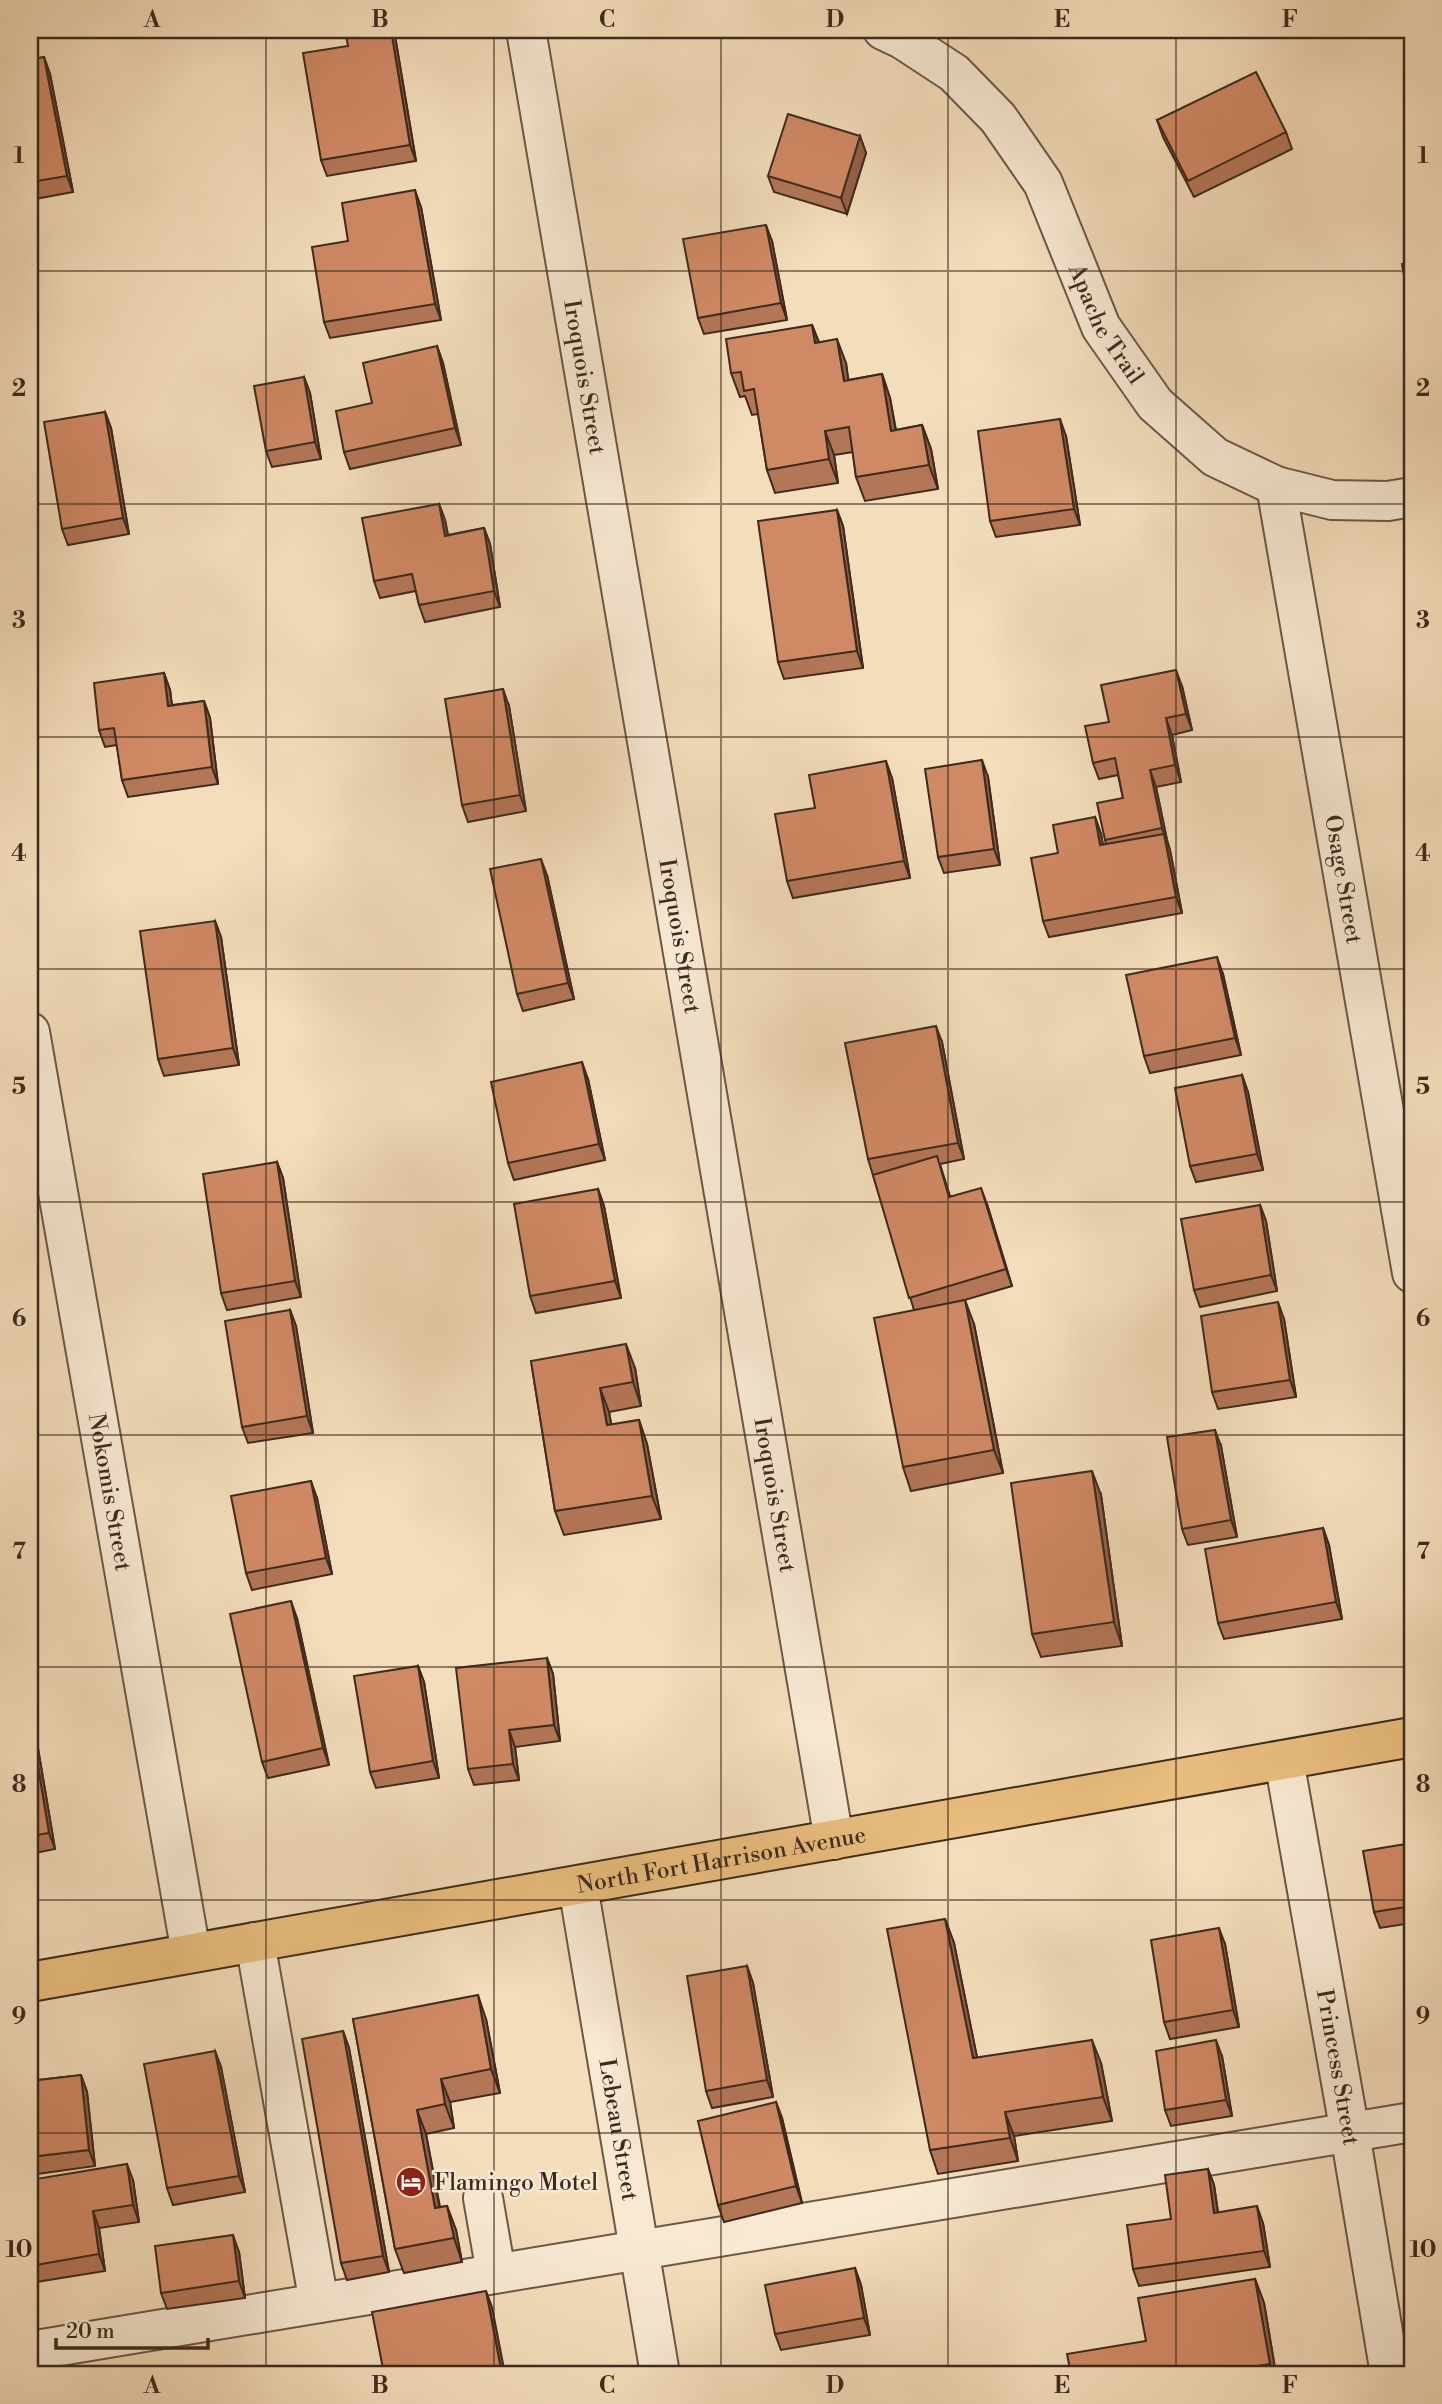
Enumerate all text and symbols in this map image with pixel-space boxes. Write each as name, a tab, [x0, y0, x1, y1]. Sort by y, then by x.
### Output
text: A	[143, 6, 161, 34]
text: B	[371, 6, 389, 34]
text: C	[599, 6, 615, 34]
text: D	[826, 6, 844, 34]
text: E	[1054, 6, 1070, 34]
text: F	[1282, 6, 1298, 34]
text: 1	[13, 142, 25, 170]
text: 1	[1417, 142, 1429, 170]
street label: Apache Trail	[1062, 259, 1150, 390]
street label: Iroquois Street	[557, 298, 611, 457]
text: 2	[12, 375, 26, 403]
text: 2	[1416, 375, 1430, 403]
text: 3	[12, 607, 26, 635]
text: 3	[1416, 607, 1430, 635]
street label: Osage Street	[1318, 813, 1368, 946]
text: 4	[11, 840, 27, 868]
text: 4	[1415, 840, 1431, 868]
street label: Iroquois Street	[652, 857, 706, 1016]
text: 5	[12, 1073, 26, 1101]
text: 5	[1416, 1073, 1430, 1101]
text: 6	[12, 1305, 26, 1333]
text: 6	[1416, 1305, 1430, 1333]
street label: Nokomis Street	[82, 1411, 137, 1573]
street label: Iroquois Street	[747, 1416, 801, 1575]
text: 7	[12, 1538, 26, 1566]
text: 7	[1416, 1538, 1430, 1566]
text: 8	[12, 1771, 26, 1799]
text: 8	[1416, 1771, 1430, 1799]
street label: North Fort Harrison Avenue	[575, 1821, 868, 1900]
street label: Princess Street	[1310, 1987, 1365, 2148]
text: 9	[12, 2003, 26, 2031]
text: 9	[1416, 2003, 1430, 2031]
street label: Lebeau Street	[592, 2057, 644, 2203]
hotel icon: Flamingo Motel	[394, 2165, 428, 2199]
place label: Flamingo Motel	[434, 2169, 598, 2197]
text: 10	[5, 2236, 33, 2264]
text: 10	[1409, 2236, 1437, 2264]
scale bar	[56, 2306, 208, 2350]
text: 20 m	[66, 2319, 115, 2345]
text: A	[143, 2372, 161, 2400]
text: B	[371, 2372, 389, 2400]
text: C	[599, 2372, 615, 2400]
text: D	[826, 2372, 844, 2400]
text: E	[1054, 2372, 1070, 2400]
text: F	[1282, 2372, 1298, 2400]

